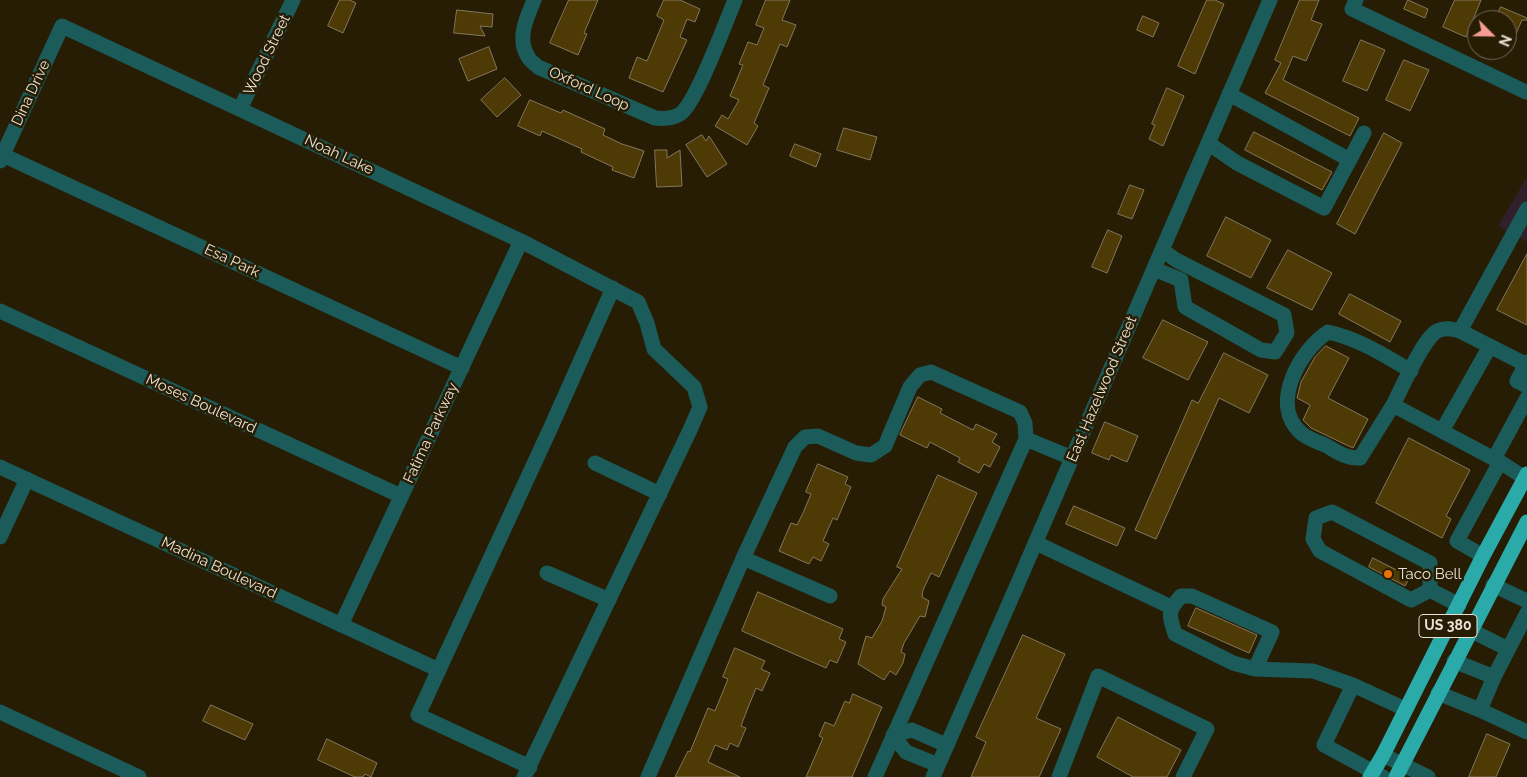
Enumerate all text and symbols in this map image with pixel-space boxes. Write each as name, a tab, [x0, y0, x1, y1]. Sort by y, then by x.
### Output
north arrow	[1467, 10, 1517, 60]
street label: Wood Street	[240, 12, 294, 98]
text: N	[1495, 32, 1514, 49]
street label: Dina Drive	[8, 57, 54, 129]
street label: Oxford Loop	[546, 63, 632, 115]
street label: Noah Lake	[301, 131, 377, 179]
street label: Esa Park	[201, 240, 263, 282]
street label: East Hazelwood Street	[1063, 313, 1141, 465]
street label: Moses Boulevard	[143, 371, 259, 437]
street label: Fatima Parkway	[400, 380, 462, 486]
street label: Madina Boulevard	[158, 533, 280, 603]
place label: Taco Bell	[1398, 565, 1462, 583]
marker: Taco Bell	[1382, 568, 1394, 580]
road number: US 380	[1419, 614, 1477, 638]

